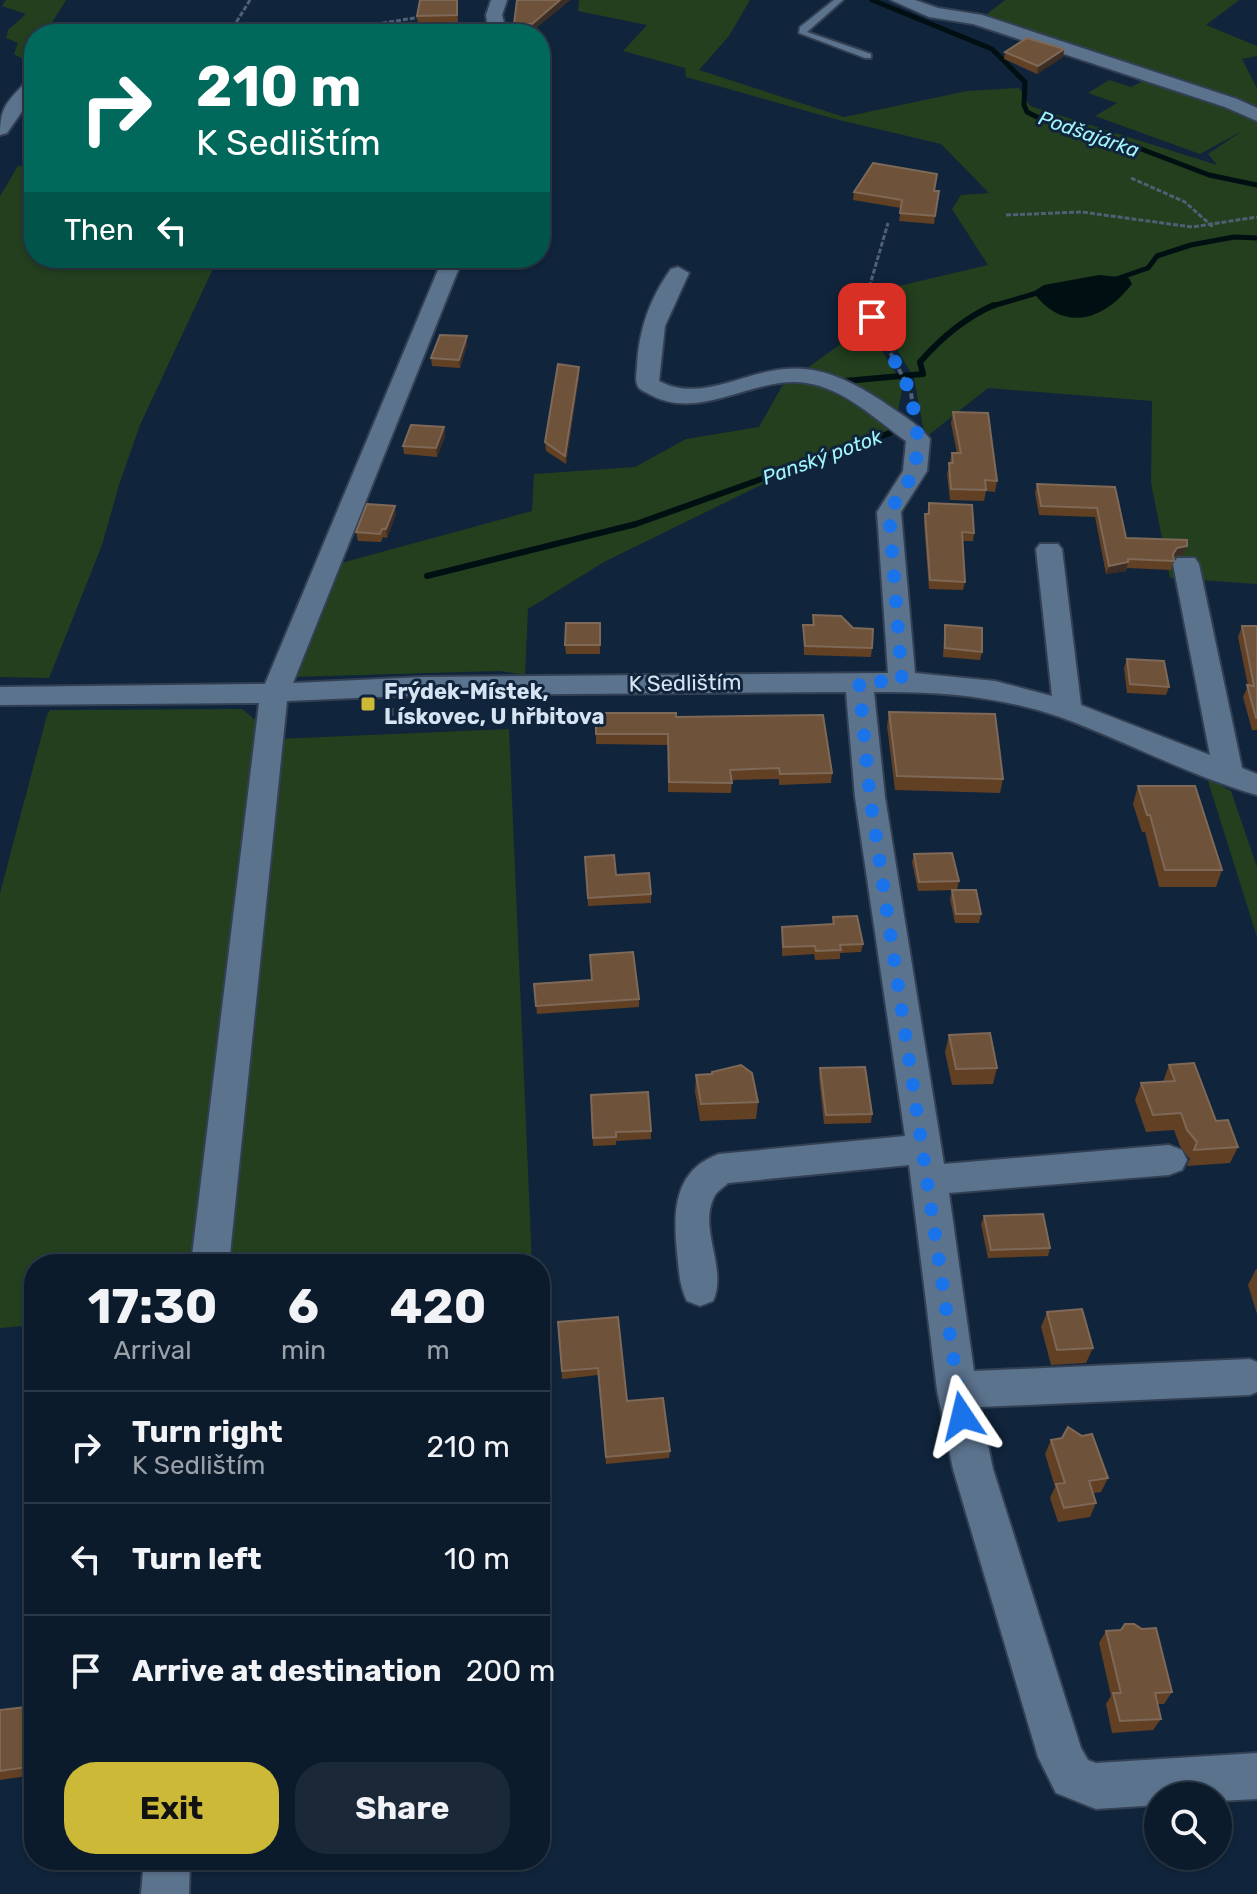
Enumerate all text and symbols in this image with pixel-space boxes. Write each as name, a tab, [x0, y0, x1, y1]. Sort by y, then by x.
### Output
text: 210 m	[196, 54, 362, 120]
icon: right	[64, 56, 168, 160]
water label: Podšajárka	[1036, 106, 1143, 162]
text: K Sedlištím	[196, 121, 381, 164]
icon: left	[150, 208, 194, 252]
text: Then	[64, 212, 134, 248]
pin	[838, 283, 906, 351]
icon: arrive	[850, 295, 894, 339]
water label: Panský potok	[759, 424, 886, 490]
street label: K Sedlištím	[628, 669, 742, 697]
place label: Frýdek-Místek, Lískovec, U hřbitova	[384, 678, 604, 730]
marker: Frýdek-Místek, Lískovec, U hřbitova	[359, 695, 377, 713]
text: 17:30	[88, 1278, 217, 1335]
text: 6	[288, 1278, 319, 1335]
text: 420	[390, 1278, 486, 1335]
text: Arrival	[113, 1335, 191, 1366]
text: min	[281, 1335, 326, 1366]
text: m	[426, 1335, 450, 1366]
position arrow	[920, 1374, 1004, 1458]
text: Turn right	[132, 1414, 283, 1450]
icon: right	[64, 1425, 108, 1469]
text: 210 m	[426, 1429, 510, 1465]
text: K Sedlištím	[132, 1450, 265, 1481]
icon: left	[64, 1537, 108, 1581]
text: Turn left	[132, 1541, 262, 1577]
text: 10 m	[444, 1541, 510, 1577]
icon: arrive	[64, 1649, 108, 1693]
text: Arrive at destination	[132, 1653, 442, 1689]
text: 200 m	[466, 1653, 555, 1689]
button: Exit	[64, 1762, 279, 1854]
button: Share	[295, 1762, 510, 1854]
map controls	[1144, 1782, 1232, 1870]
button: search	[1144, 1782, 1232, 1870]

